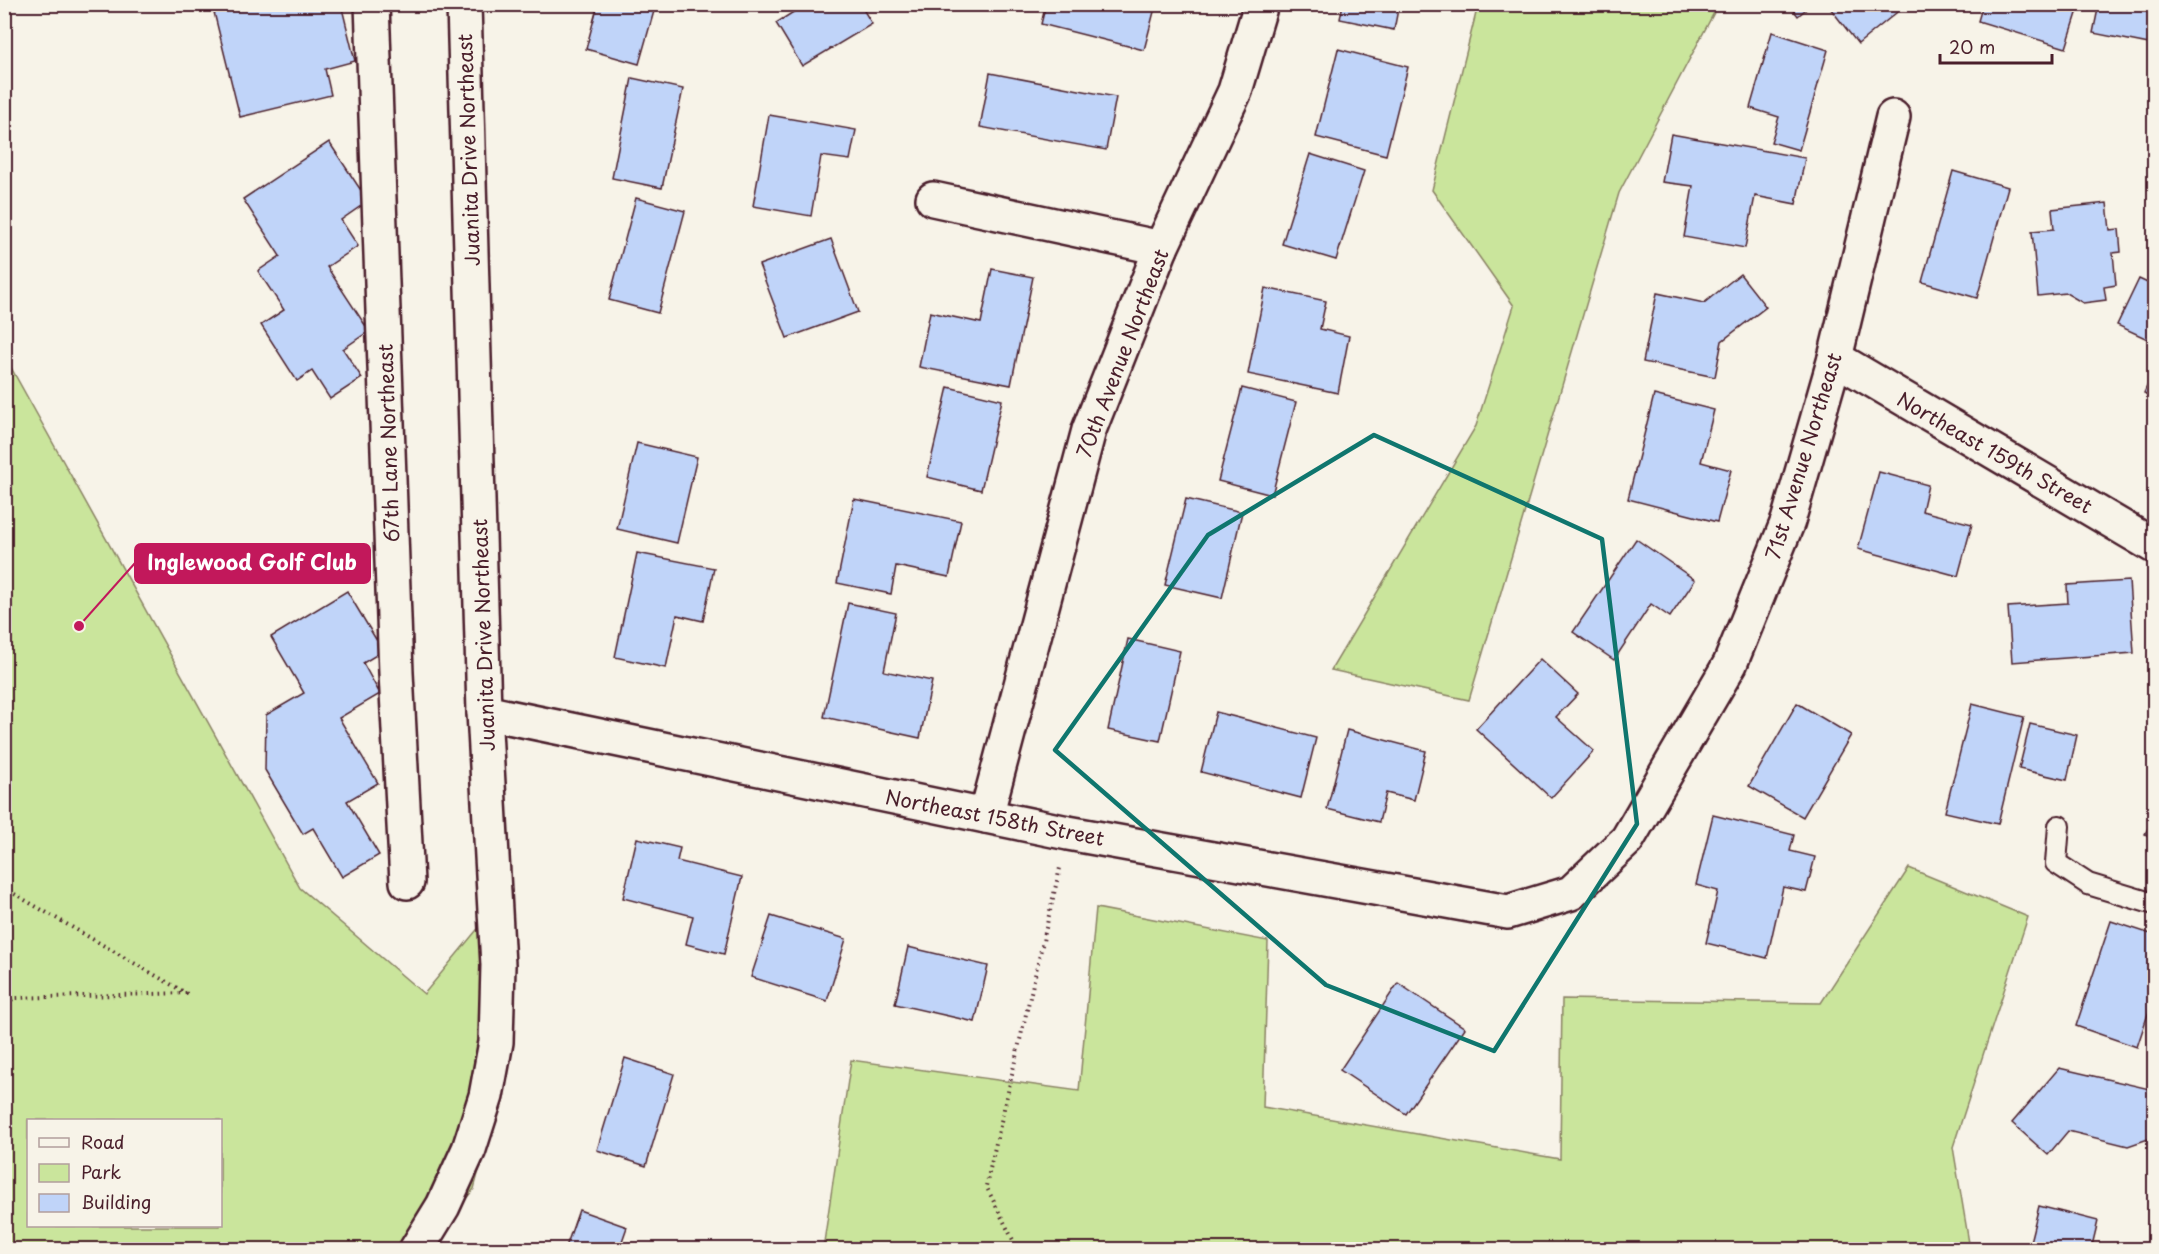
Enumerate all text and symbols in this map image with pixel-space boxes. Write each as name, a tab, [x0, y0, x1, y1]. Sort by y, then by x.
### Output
scale bar	[1940, 27, 2052, 65]
street label: Juanita Drive Northeast	[449, 33, 487, 267]
text: 20 m	[1949, 33, 1995, 60]
street label: 70th Avenue Northeast	[1068, 244, 1176, 462]
street label: 67th Lane Northeast	[370, 343, 406, 543]
street label: 71st Avenue Northeast	[1757, 349, 1849, 563]
street label: Northeast 159th Street	[1892, 384, 2098, 520]
street label: Juanita Drive Northeast	[464, 518, 502, 752]
callout: Inglewood Golf Club	[135, 544, 370, 583]
text: Inglewood Golf Club	[147, 545, 357, 577]
street label: Northeast 158th Street	[883, 781, 1107, 853]
legend	[27, 1119, 222, 1227]
text: Road	[81, 1128, 125, 1155]
text: Park	[81, 1158, 121, 1185]
text: Building	[81, 1188, 151, 1215]

